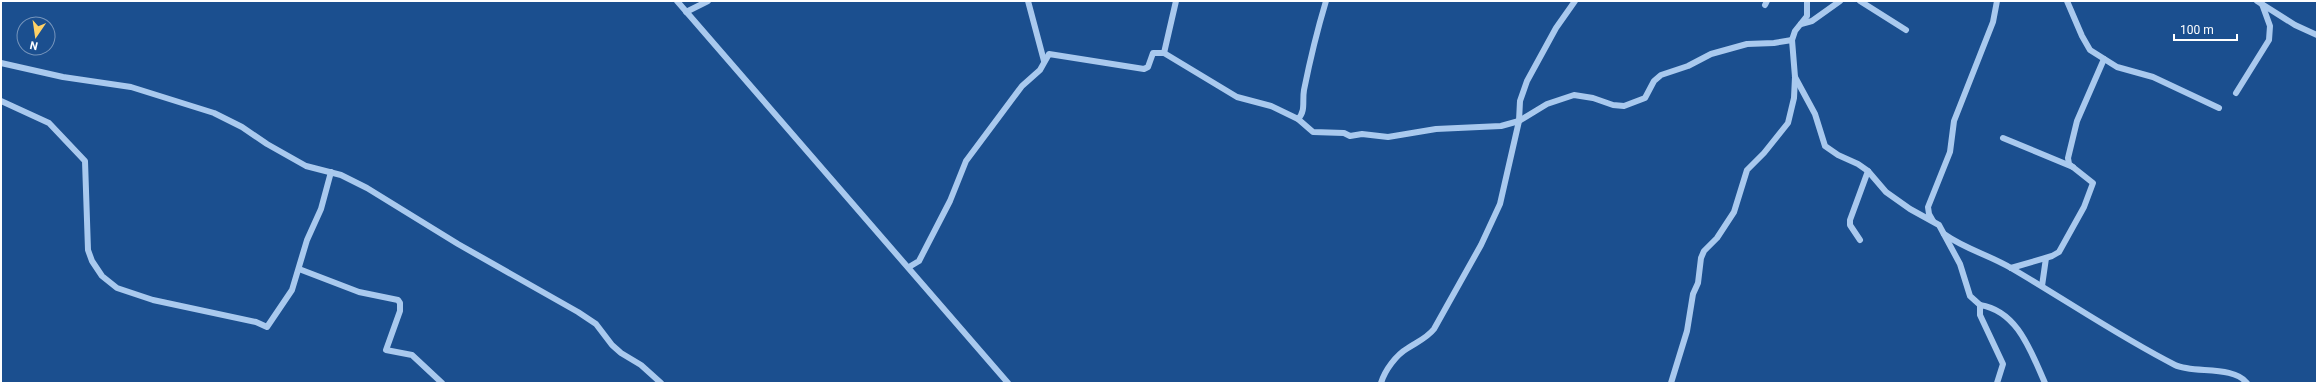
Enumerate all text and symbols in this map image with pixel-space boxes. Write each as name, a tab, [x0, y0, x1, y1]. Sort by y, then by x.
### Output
north arrow	[16, 16, 56, 56]
scale bar	[2174, 16, 2237, 42]
text: 100 m	[2180, 23, 2214, 37]
text: N	[28, 38, 39, 52]

